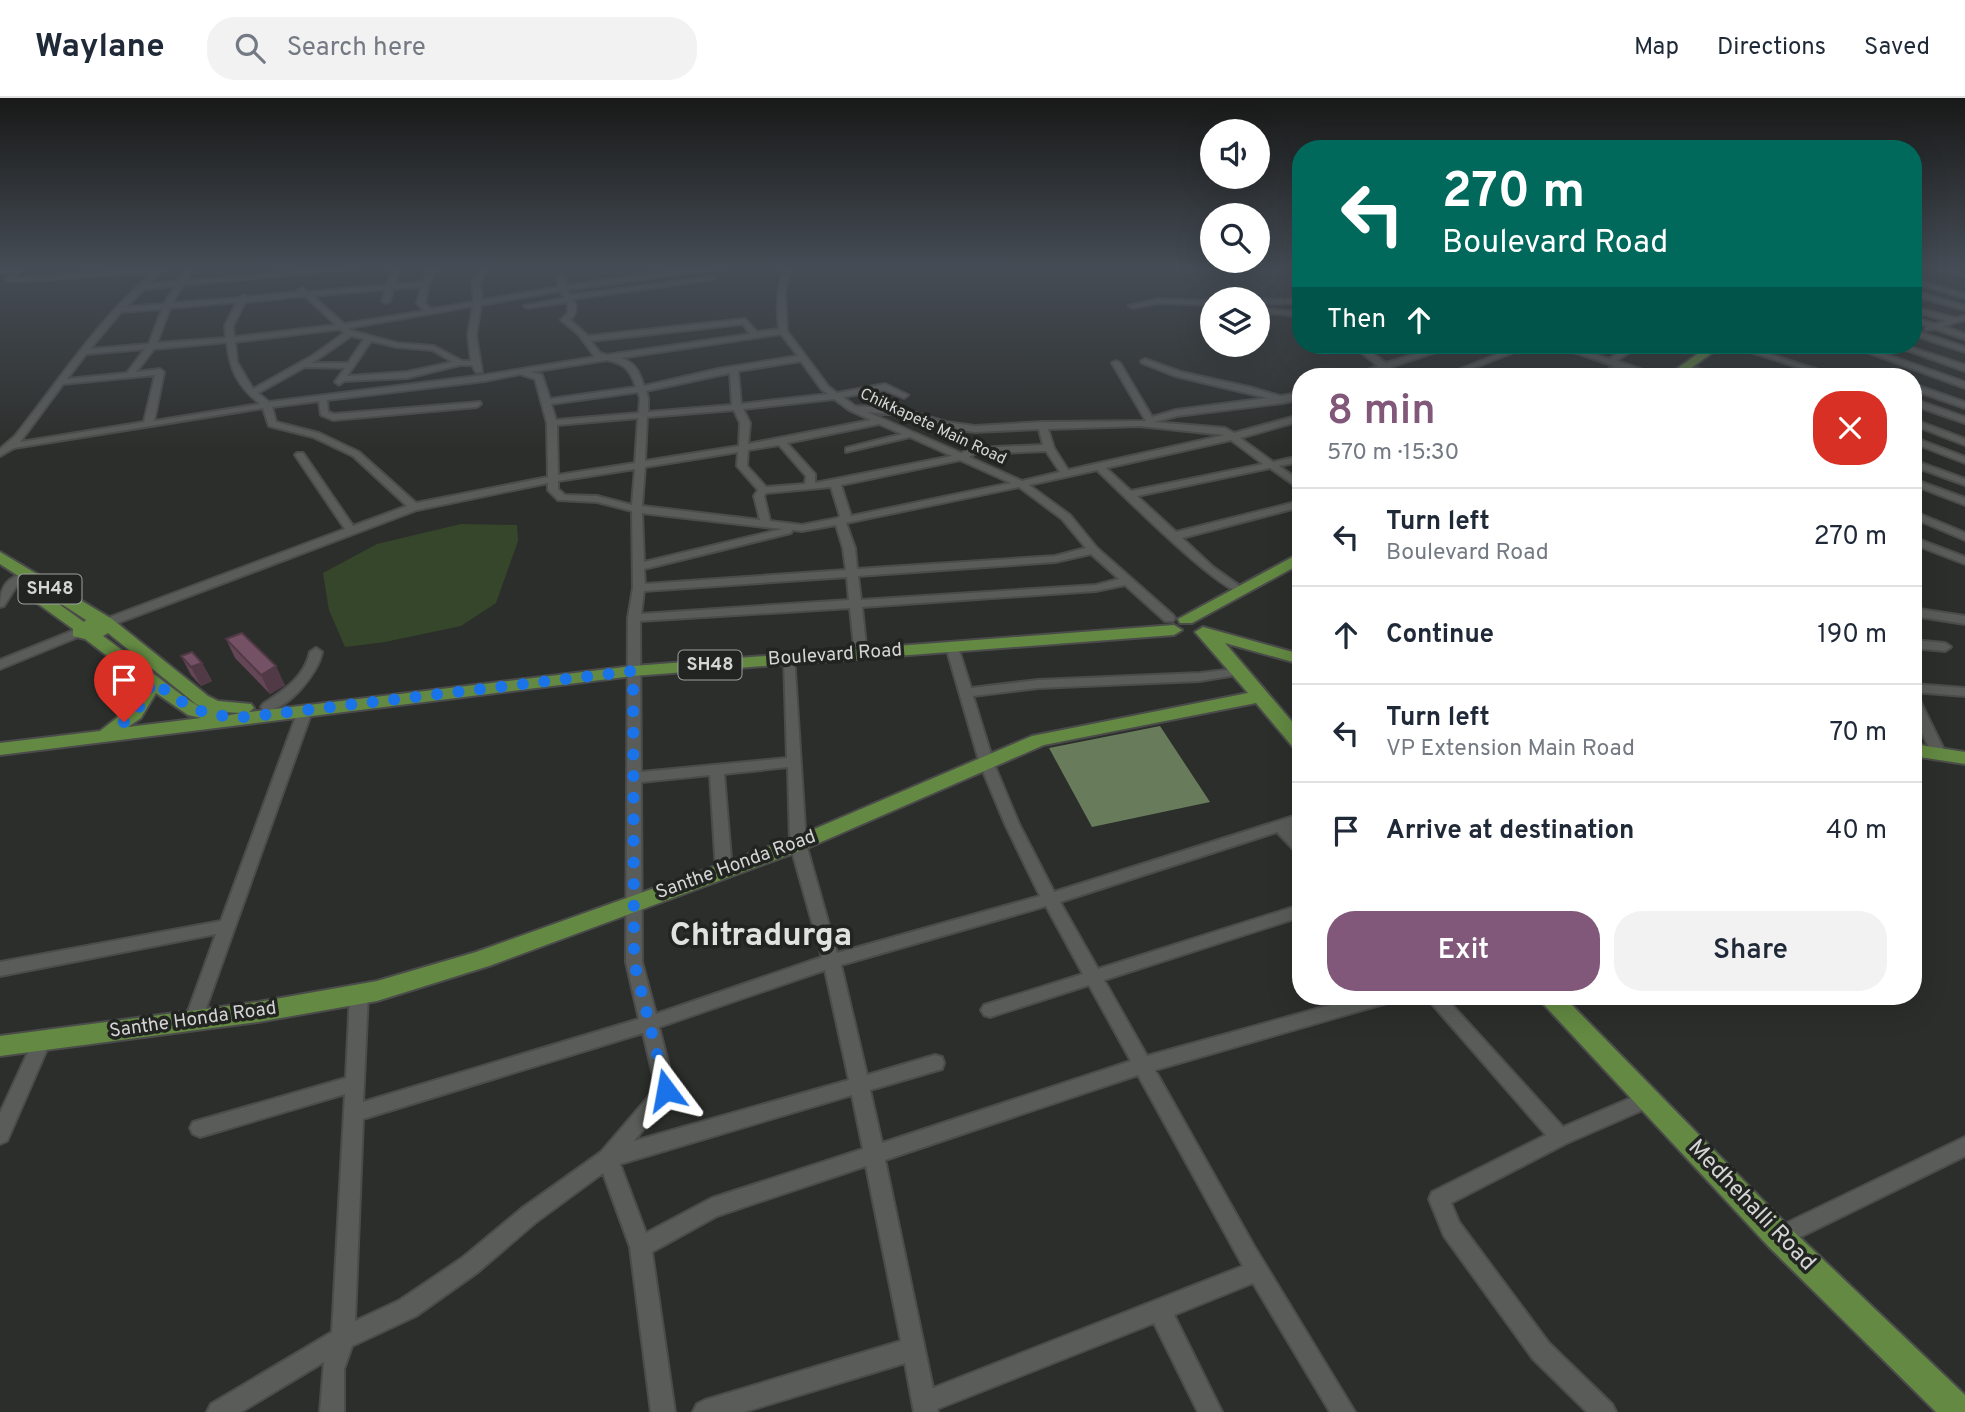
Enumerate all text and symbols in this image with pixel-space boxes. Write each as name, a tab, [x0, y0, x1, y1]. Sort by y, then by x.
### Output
search box	[207, 17, 697, 80]
text: Waylane	[35, 27, 165, 69]
icon: search	[231, 29, 269, 67]
text: Search here	[287, 32, 426, 65]
text: Map	[1634, 33, 1679, 63]
text: Directions	[1717, 33, 1826, 63]
text: Saved	[1864, 33, 1930, 63]
map controls	[1200, 119, 1270, 357]
button: sound	[1200, 119, 1270, 189]
text: 270 m	[1442, 163, 1585, 225]
icon: left	[1327, 168, 1418, 259]
button: search	[1200, 203, 1270, 273]
text: Boulevard Road	[1442, 224, 1668, 264]
button: layers	[1200, 287, 1270, 357]
icon: ahead	[1400, 301, 1438, 339]
text: Then	[1327, 304, 1386, 337]
street label: Chikkapete Main Road	[857, 384, 1009, 470]
text: 8 min	[1327, 386, 1436, 439]
button: close	[1813, 391, 1887, 465]
text: 570 m · 15:30	[1327, 439, 1459, 468]
text: Turn left	[1386, 506, 1490, 539]
icon: left	[1327, 518, 1365, 556]
text: 270 m	[1814, 521, 1887, 554]
text: Boulevard Road	[1386, 539, 1549, 568]
road number: SH48	[19, 574, 82, 603]
icon: ahead	[1327, 616, 1365, 654]
text: Continue	[1386, 619, 1494, 652]
text: 190 m	[1817, 619, 1887, 652]
street label: Boulevard Road	[767, 638, 903, 672]
pin	[94, 650, 154, 722]
road number: SH48	[678, 650, 742, 680]
icon: arrive	[105, 661, 143, 699]
text: Turn left	[1386, 702, 1490, 735]
icon: left	[1327, 714, 1365, 752]
text: 70 m	[1829, 717, 1887, 750]
text: VP Extension Main Road	[1386, 735, 1635, 764]
icon: arrive	[1327, 812, 1365, 850]
text: Arrive at destination	[1386, 815, 1634, 848]
text: 40 m	[1826, 815, 1887, 848]
street label: Santhe Honda Road	[653, 825, 819, 905]
button: Exit	[1327, 911, 1600, 991]
button: Share	[1614, 911, 1887, 991]
district label: Chitradurga	[670, 916, 852, 958]
street label: Santhe Honda Road	[108, 996, 278, 1044]
position arrow	[629, 1053, 703, 1127]
street label: Medhehalli Road	[1681, 1134, 1821, 1278]

